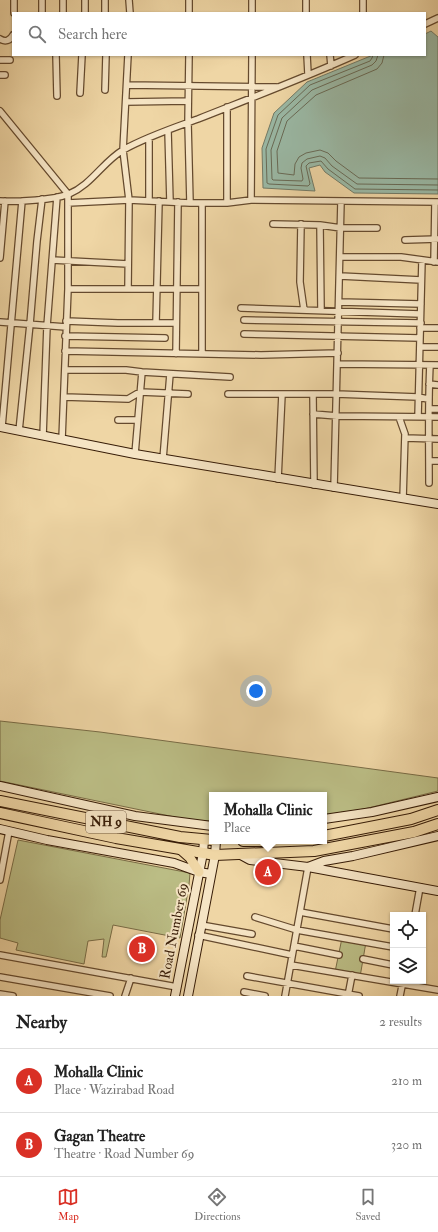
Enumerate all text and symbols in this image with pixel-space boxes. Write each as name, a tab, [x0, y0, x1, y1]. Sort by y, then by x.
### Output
search box	[12, 12, 426, 56]
icon: search	[26, 23, 48, 45]
text: Search here	[58, 25, 127, 44]
your location	[246, 681, 266, 701]
popup	[209, 792, 327, 844]
text: Mohalla Clinic	[224, 801, 312, 820]
road number: NH 9	[86, 811, 126, 833]
text: Place	[224, 820, 250, 836]
pin: A	[255, 857, 281, 887]
street label: Road Number 69	[156, 881, 192, 981]
map controls	[390, 912, 426, 984]
button: locate	[390, 912, 426, 948]
pin: B	[129, 934, 155, 964]
button: layers	[390, 948, 426, 984]
text: Nearby	[16, 1012, 67, 1033]
text: 2 results	[379, 1014, 422, 1030]
text: Mohalla Clinic	[54, 1063, 143, 1082]
text: A	[25, 1073, 33, 1089]
text: 210 m	[391, 1073, 422, 1089]
text: Place · Wazirabad Road	[54, 1082, 174, 1098]
text: Gagan Theatre	[54, 1127, 145, 1146]
text: B	[25, 1137, 33, 1153]
text: 320 m	[391, 1137, 422, 1153]
text: Theatre · Road Number 69	[54, 1146, 194, 1162]
tab: Map	[57, 1186, 79, 1223]
tab: Directions	[194, 1186, 241, 1223]
tab: Saved	[355, 1186, 381, 1223]

